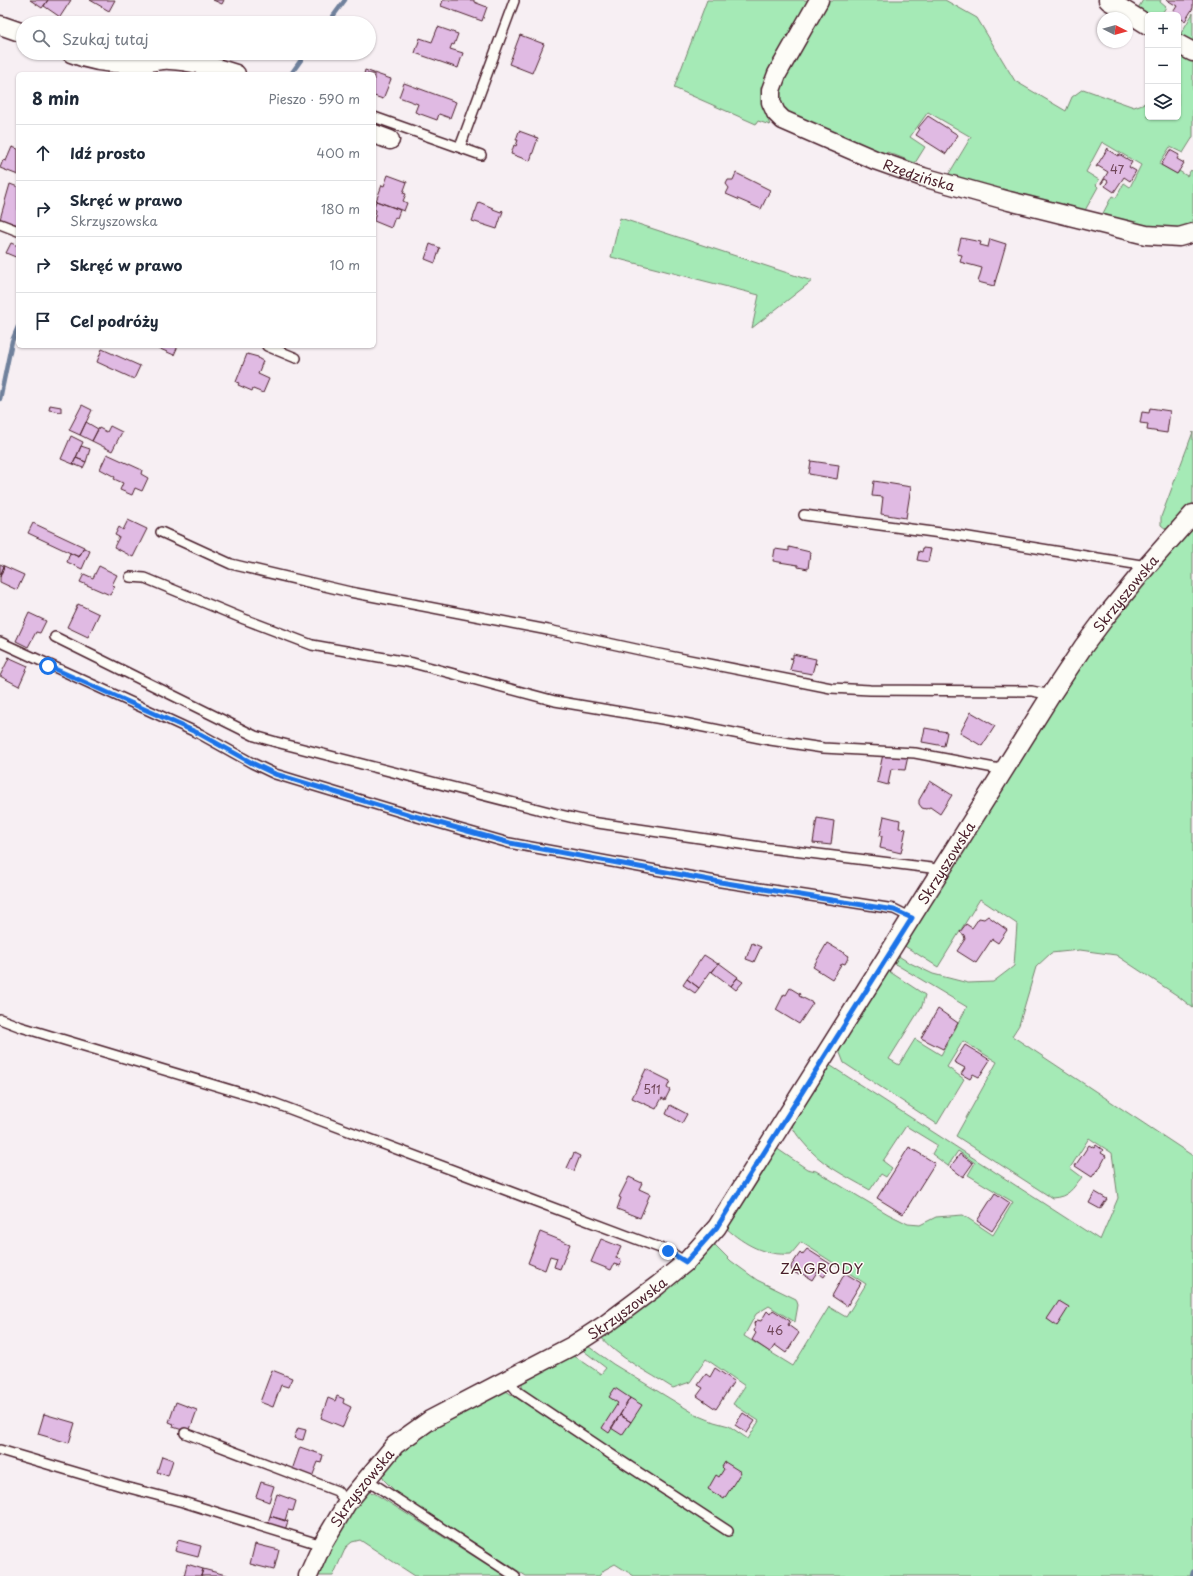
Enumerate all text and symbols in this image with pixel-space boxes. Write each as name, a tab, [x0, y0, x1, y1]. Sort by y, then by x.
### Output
north arrow	[1097, 12, 1133, 48]
map controls	[1145, 12, 1181, 120]
button: +	[1145, 12, 1181, 48]
search box	[16, 16, 376, 60]
icon: search	[30, 27, 52, 49]
text: Szukaj tutaj	[62, 27, 149, 50]
button: −	[1145, 48, 1181, 84]
button: layers	[1145, 84, 1181, 120]
text: 8 min	[32, 85, 80, 111]
text: Pieszo · 590 m	[268, 89, 360, 108]
text: Idź prosto	[70, 141, 145, 164]
icon: ahead	[32, 142, 54, 164]
text: 400 m	[317, 143, 360, 162]
street label: Rzędzińska	[880, 153, 958, 196]
house number: 47	[1110, 160, 1125, 178]
text: Skręć w prawo	[70, 188, 183, 211]
icon: right	[32, 198, 54, 220]
text: 180 m	[321, 199, 360, 218]
text: Skrzyszowska	[70, 211, 158, 230]
text: Skręć w prawo	[70, 253, 183, 276]
icon: right	[32, 254, 54, 276]
text: 10 m	[330, 255, 360, 274]
text: Cel podróży	[70, 309, 158, 332]
icon: arrive	[32, 310, 54, 332]
street label: Skrzyszowska	[1087, 550, 1163, 636]
route start	[39, 657, 57, 675]
street label: Skrzyszowska	[912, 817, 980, 908]
house number: 511	[643, 1080, 661, 1098]
route end	[659, 1242, 677, 1260]
district label: ZAGRODY	[780, 1256, 864, 1279]
street label: Skrzyszowska	[583, 1271, 671, 1344]
house number: 46	[767, 1321, 783, 1339]
street label: Skrzyszowska	[325, 1443, 399, 1531]

